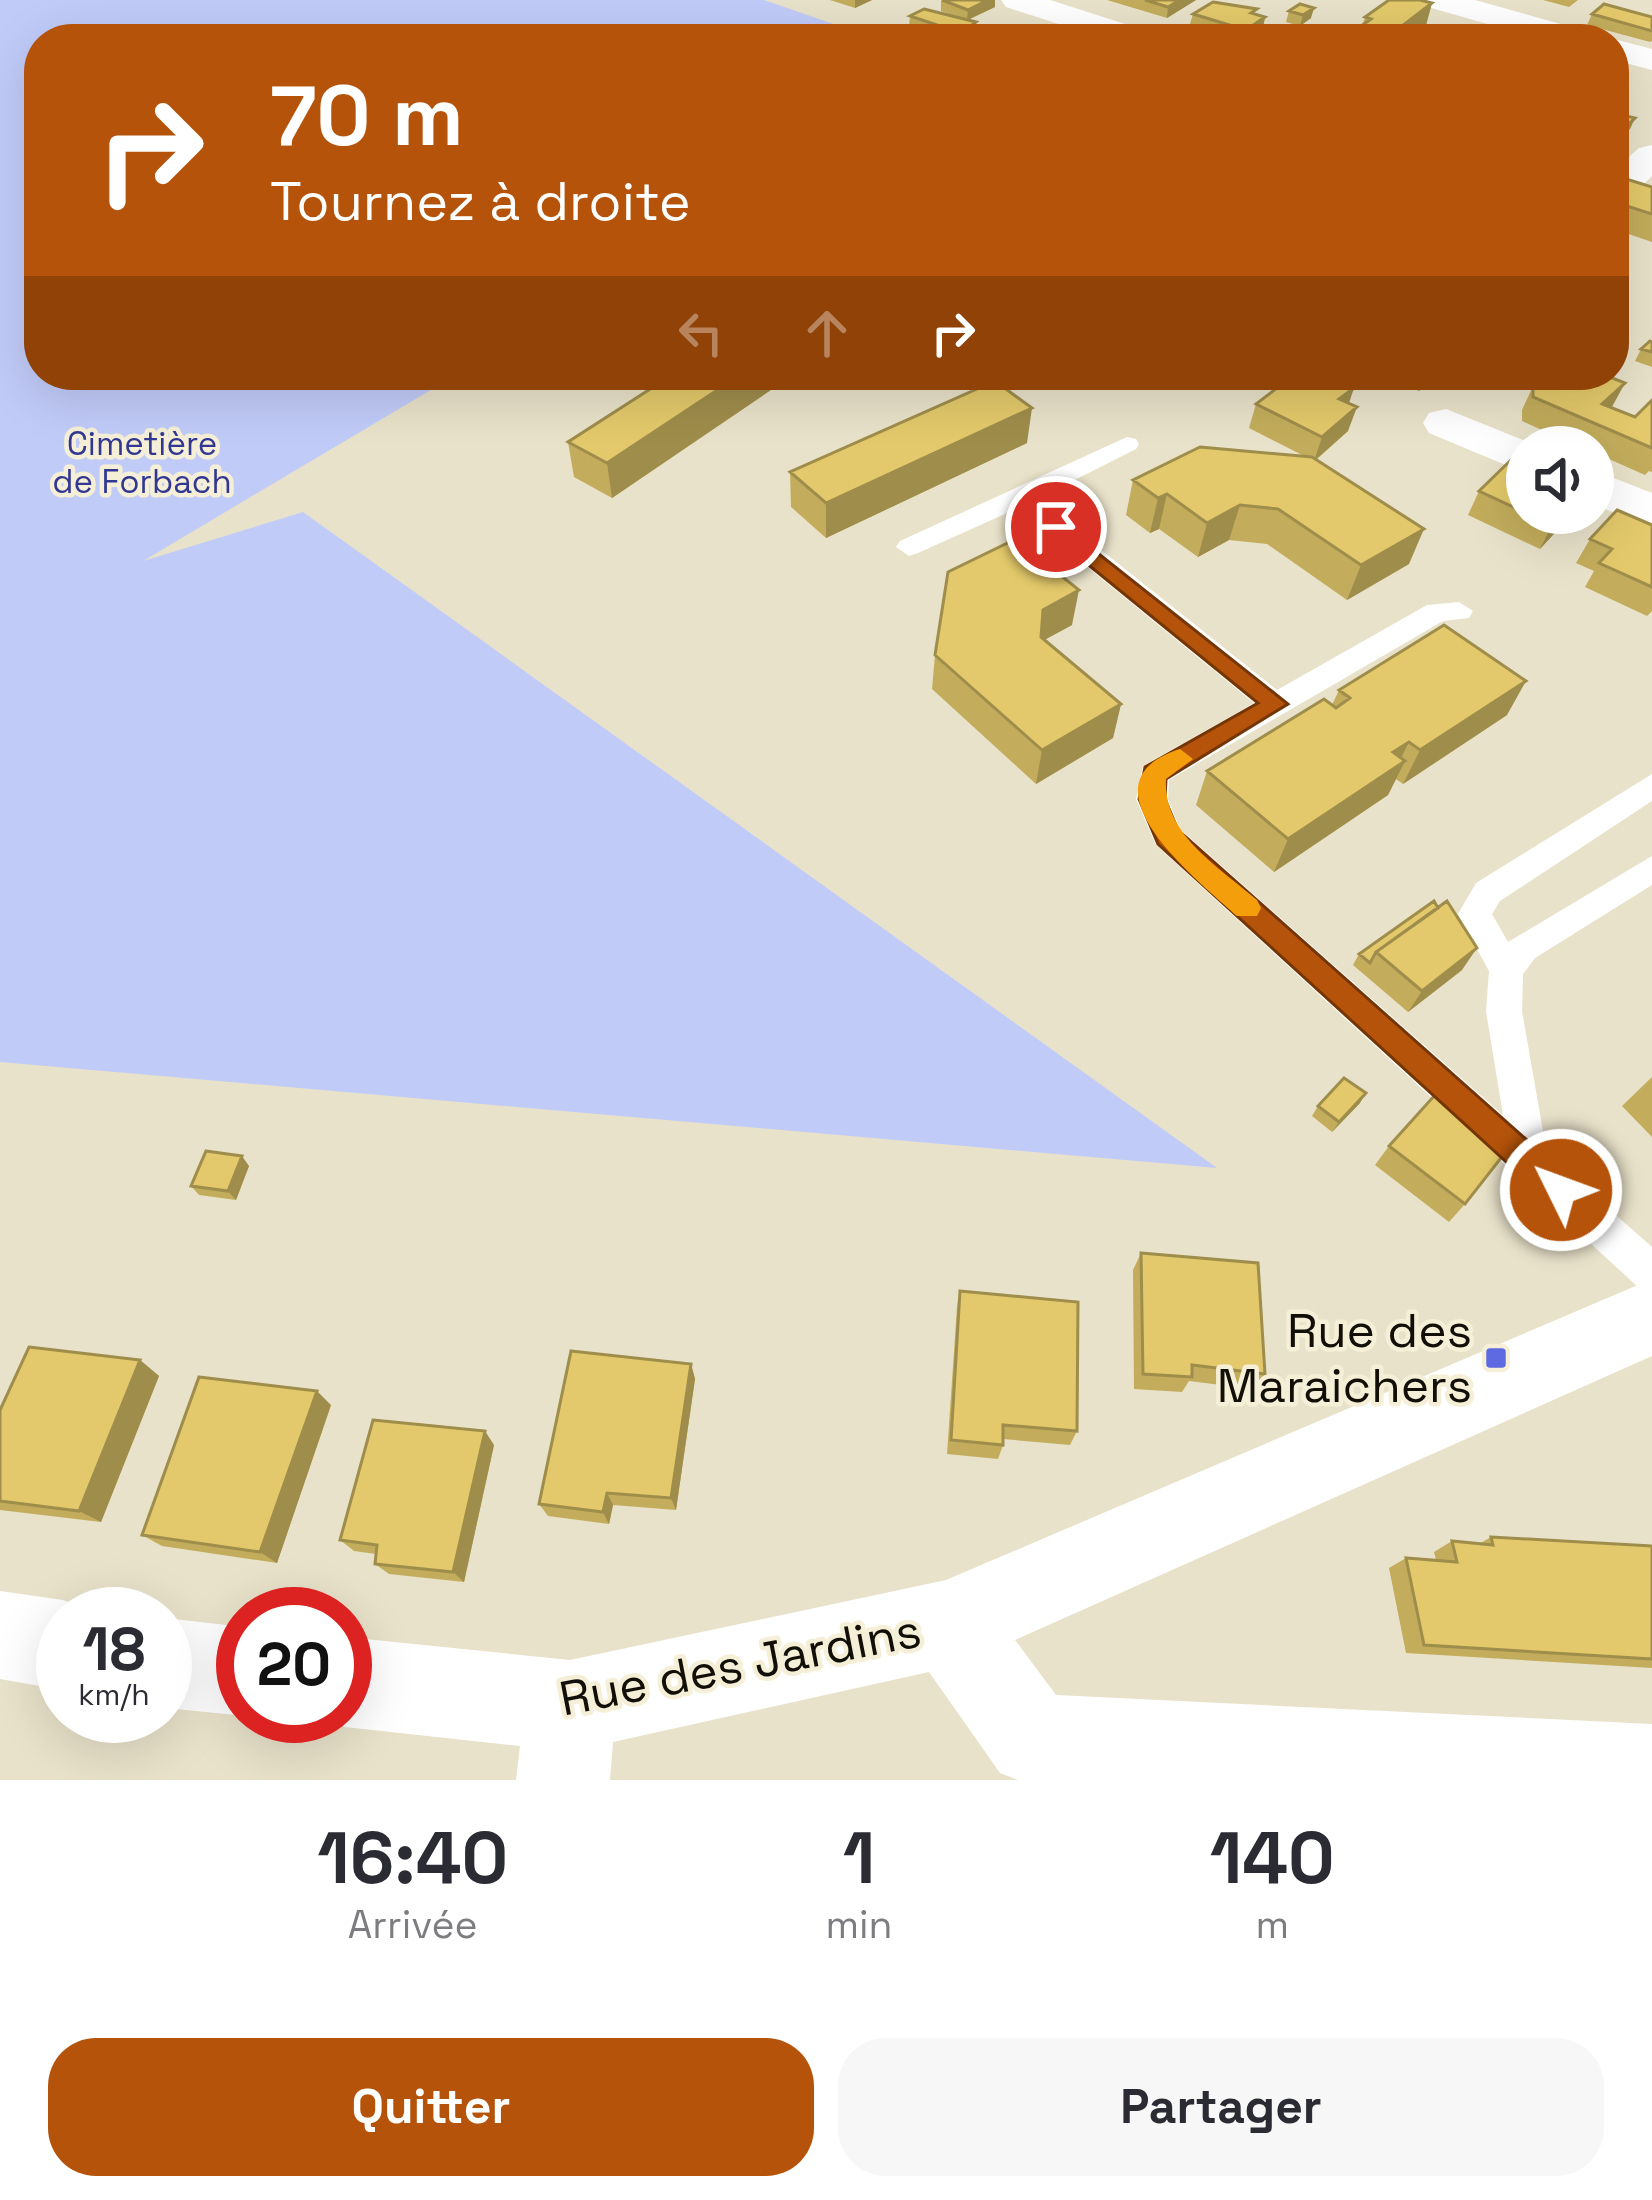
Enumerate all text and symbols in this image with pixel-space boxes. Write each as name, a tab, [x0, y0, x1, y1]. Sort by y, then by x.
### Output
text: 70 m	[270, 62, 464, 170]
icon: right	[72, 72, 228, 228]
text: Tournez à droite	[270, 167, 691, 236]
icon: left	[668, 300, 734, 366]
icon: ahead	[794, 300, 860, 366]
icon: right	[920, 300, 986, 366]
park label: Cimetière de Forbach	[52, 423, 232, 503]
map controls	[1506, 426, 1614, 534]
button: sound	[1506, 426, 1614, 534]
pin	[1005, 476, 1107, 578]
icon: arrive	[1023, 494, 1089, 560]
position arrow	[1498, 1127, 1624, 1253]
place label: Rue des Maraichers	[1217, 1300, 1472, 1416]
marker: Rue des Maraichers	[1483, 1345, 1509, 1371]
speed limit sign: 20	[216, 1587, 372, 1743]
street label: Rue des Jardins	[554, 1600, 926, 1729]
text: 18	[82, 1611, 146, 1688]
text: km/h	[78, 1675, 150, 1714]
text: 16:40	[317, 1812, 508, 1904]
text: 1	[843, 1812, 875, 1904]
text: 140	[1210, 1812, 1335, 1904]
text: Arrivée	[348, 1900, 478, 1949]
text: min	[825, 1900, 892, 1949]
text: m	[1255, 1900, 1289, 1949]
button: Quitter	[48, 2038, 814, 2176]
button: Partager	[838, 2038, 1604, 2176]

